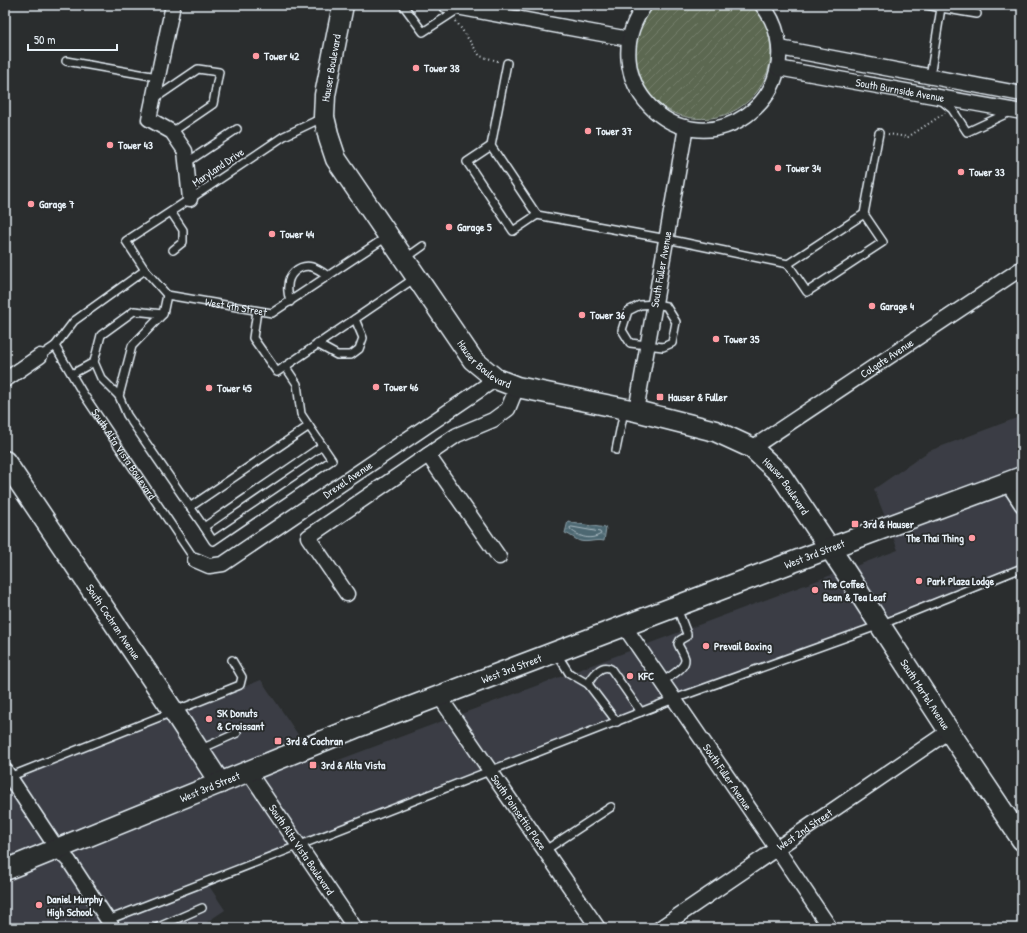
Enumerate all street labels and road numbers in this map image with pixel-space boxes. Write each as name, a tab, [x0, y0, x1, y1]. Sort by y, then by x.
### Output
street label: Hauser Boulevard	[318, 33, 344, 103]
street label: South Burnside Avenue	[855, 75, 946, 105]
street label: Maryland Drive	[189, 144, 247, 189]
street label: South Fuller Avenue	[647, 229, 675, 308]
street label: West 4th Street	[204, 295, 268, 319]
street label: Colgate Avenue	[857, 335, 917, 381]
street label: Hauser Boulevard	[454, 337, 514, 391]
street label: South Alta Vista Boulevard	[88, 406, 160, 503]
street label: Hauser Boulevard	[760, 455, 813, 518]
street label: Drexel Avenue	[320, 457, 376, 501]
street label: West 3rd Street	[782, 536, 847, 572]
street label: South Cochran Avenue	[83, 581, 144, 663]
street label: West 3rd Street	[479, 651, 544, 687]
street label: South Martel Avenue	[897, 657, 954, 733]
street label: South Fuller Avenue	[700, 741, 756, 813]
street label: West 3rd Street	[178, 768, 242, 805]
street label: South Poinsettia Place	[488, 772, 550, 853]
street label: South Alta Vista Boulevard	[266, 802, 338, 898]
street label: West 2nd Street	[774, 805, 835, 853]

